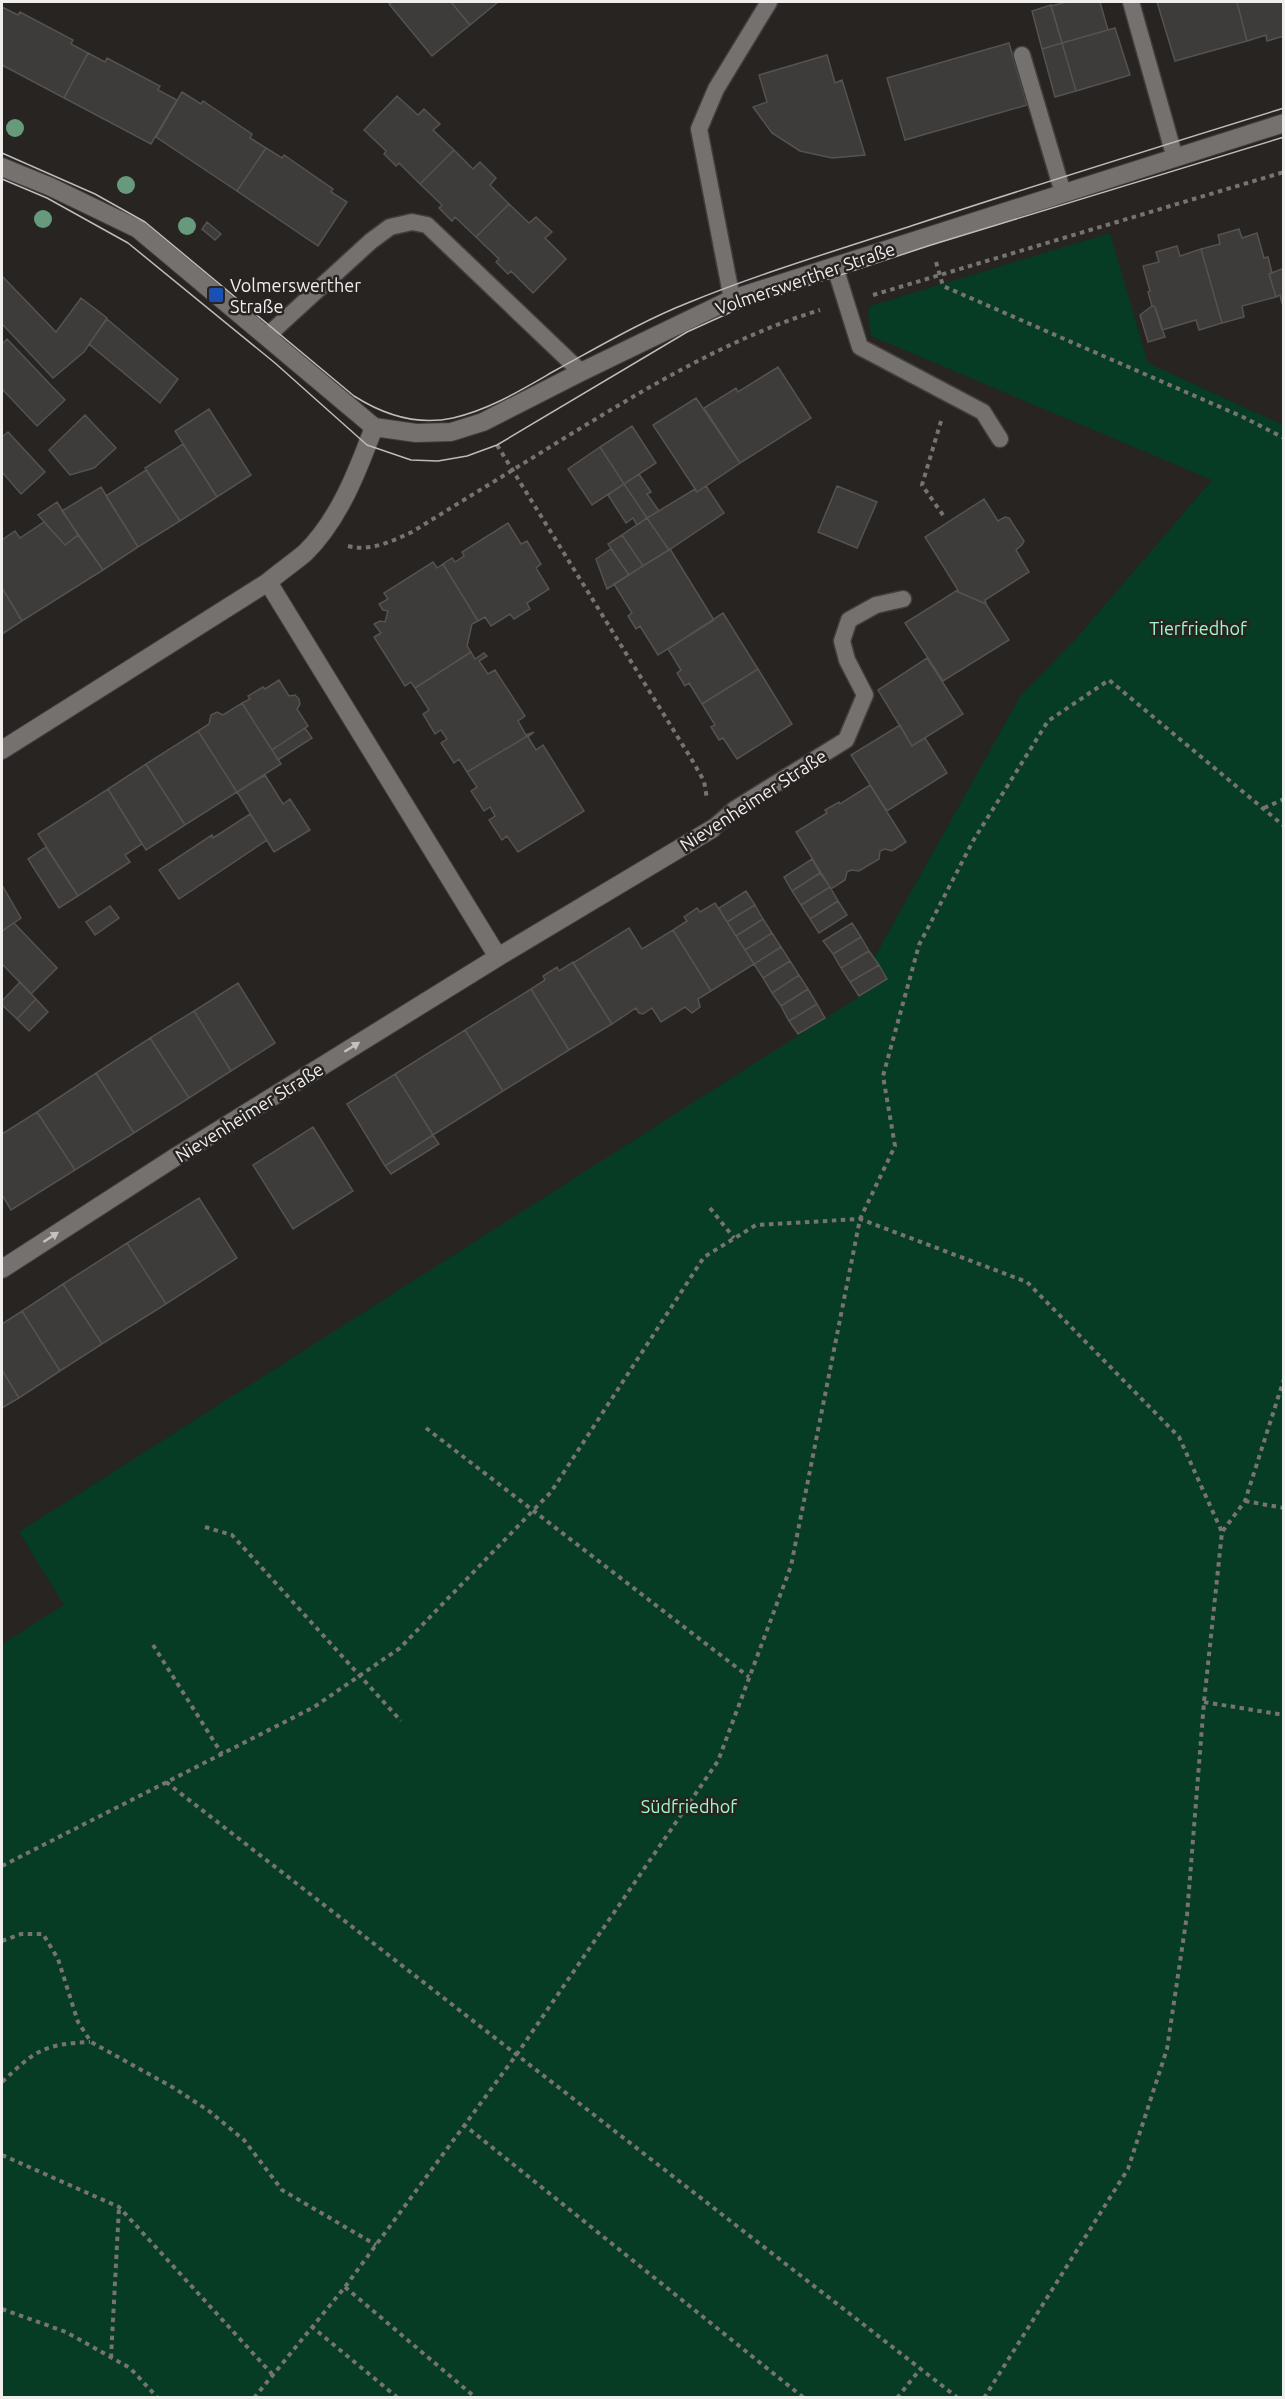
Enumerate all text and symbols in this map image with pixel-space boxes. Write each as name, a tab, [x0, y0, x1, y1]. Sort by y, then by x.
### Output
street label: Volmerswerther Straße	[713, 238, 897, 318]
place label: Volmerswerther Straße	[230, 275, 361, 316]
marker: Volmerswerther Straße	[207, 286, 225, 304]
park label: Tierfriedhof	[1149, 618, 1247, 638]
street label: Nievenheimer Straße	[676, 745, 830, 855]
one-way arrow	[344, 1042, 360, 1053]
street label: Nievenheimer Straße	[171, 1058, 327, 1166]
one-way arrow	[43, 1232, 59, 1243]
park label: Südfriedhof	[641, 1796, 737, 1816]

